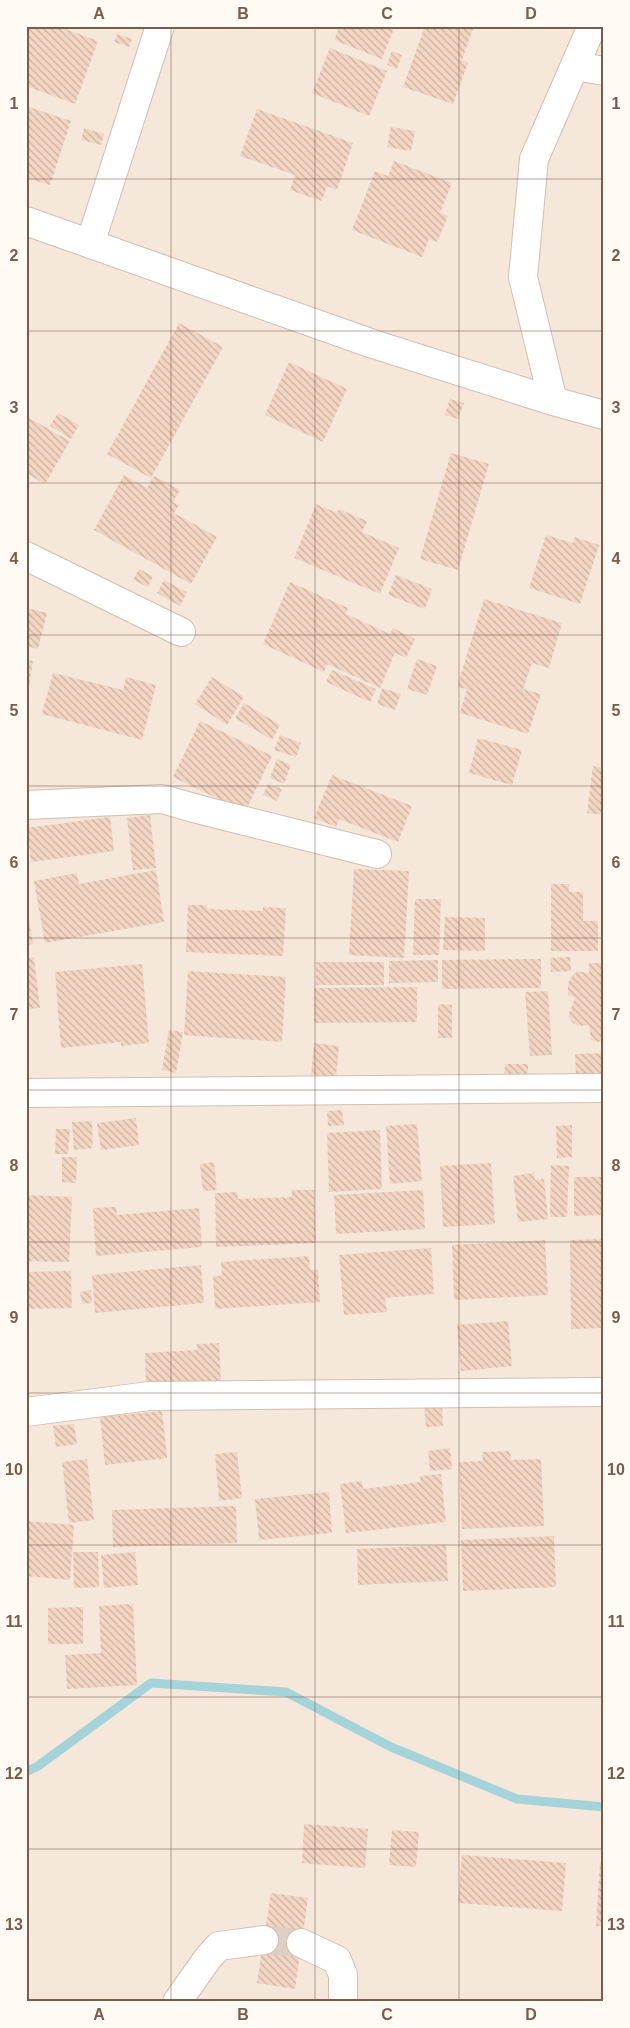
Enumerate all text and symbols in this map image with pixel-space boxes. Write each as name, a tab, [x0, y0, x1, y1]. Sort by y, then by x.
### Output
text: A	[93, 5, 105, 22]
text: B	[237, 5, 249, 22]
text: C	[381, 5, 393, 22]
text: D	[525, 5, 537, 22]
text: 1	[10, 95, 19, 112]
text: 1	[612, 95, 621, 112]
text: 2	[10, 247, 19, 264]
text: 2	[612, 247, 621, 264]
text: 3	[10, 399, 19, 416]
text: 3	[612, 399, 621, 416]
text: 4	[10, 550, 19, 567]
text: 4	[612, 550, 621, 567]
text: 5	[10, 702, 19, 719]
text: 5	[612, 702, 621, 719]
text: 6	[10, 854, 19, 871]
text: 6	[612, 854, 621, 871]
text: 7	[10, 1006, 19, 1023]
text: 7	[612, 1006, 621, 1023]
text: 8	[10, 1157, 19, 1174]
text: 8	[612, 1157, 621, 1174]
text: 9	[10, 1309, 19, 1326]
text: 9	[612, 1309, 621, 1326]
text: 10	[5, 1461, 23, 1478]
text: 10	[607, 1461, 625, 1478]
text: 11	[6, 1613, 23, 1630]
text: 11	[608, 1613, 625, 1630]
text: 12	[5, 1765, 23, 1782]
text: 12	[607, 1765, 625, 1782]
text: 13	[5, 1916, 23, 1933]
text: 13	[607, 1916, 625, 1933]
text: A	[93, 2006, 105, 2023]
text: B	[237, 2006, 249, 2023]
text: C	[381, 2006, 393, 2023]
text: D	[525, 2006, 537, 2023]

